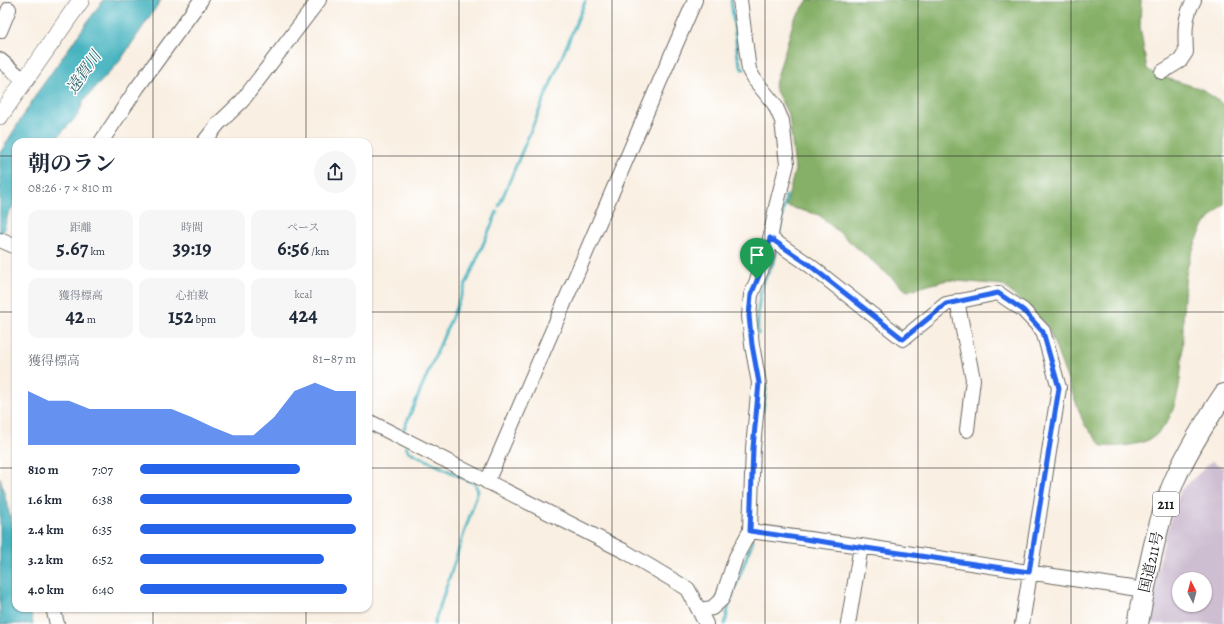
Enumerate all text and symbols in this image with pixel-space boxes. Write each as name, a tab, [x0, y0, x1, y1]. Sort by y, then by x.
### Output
water label: 遠賀川	[61, 45, 108, 99]
text: 朝のラン	[28, 149, 116, 179]
button: share	[314, 151, 356, 193]
text: 08:26 · 7 × 810 m	[28, 179, 113, 196]
text: 距離	[70, 220, 92, 235]
text: 時間	[181, 220, 203, 235]
text: ペース	[287, 220, 320, 235]
text: 5.67	[56, 235, 88, 262]
text: 39:19	[172, 235, 212, 262]
text: 6:56	[277, 235, 309, 262]
pin	[740, 238, 774, 279]
text: km	[88, 244, 105, 259]
text: /km	[309, 244, 330, 259]
icon: arrive	[746, 244, 768, 266]
text: kcal	[295, 287, 312, 302]
text: 獲得標高	[59, 288, 103, 303]
text: 心拍数	[175, 288, 208, 303]
text: 424	[289, 302, 318, 329]
text: 42	[65, 303, 85, 330]
text: 152	[168, 303, 193, 330]
text: m	[85, 312, 96, 327]
text: bpm	[193, 312, 216, 327]
text: 81–87 m	[312, 350, 356, 367]
text: 獲得標高	[28, 352, 80, 369]
text: 810 m	[28, 461, 59, 478]
text: 7:07	[92, 461, 113, 478]
text: 1.6 km	[28, 491, 62, 508]
text: 6:38	[92, 491, 113, 508]
road number: 211	[1153, 492, 1179, 516]
text: 2.4 km	[28, 521, 64, 538]
text: 6:35	[92, 521, 112, 538]
street label: 国道211号	[1134, 529, 1168, 595]
text: 3.2 km	[28, 551, 63, 568]
text: 6:52	[92, 551, 113, 568]
north arrow	[1172, 572, 1212, 612]
map controls	[1172, 572, 1212, 612]
text: 4.0 km	[28, 581, 64, 598]
text: 6:40	[92, 581, 114, 598]

